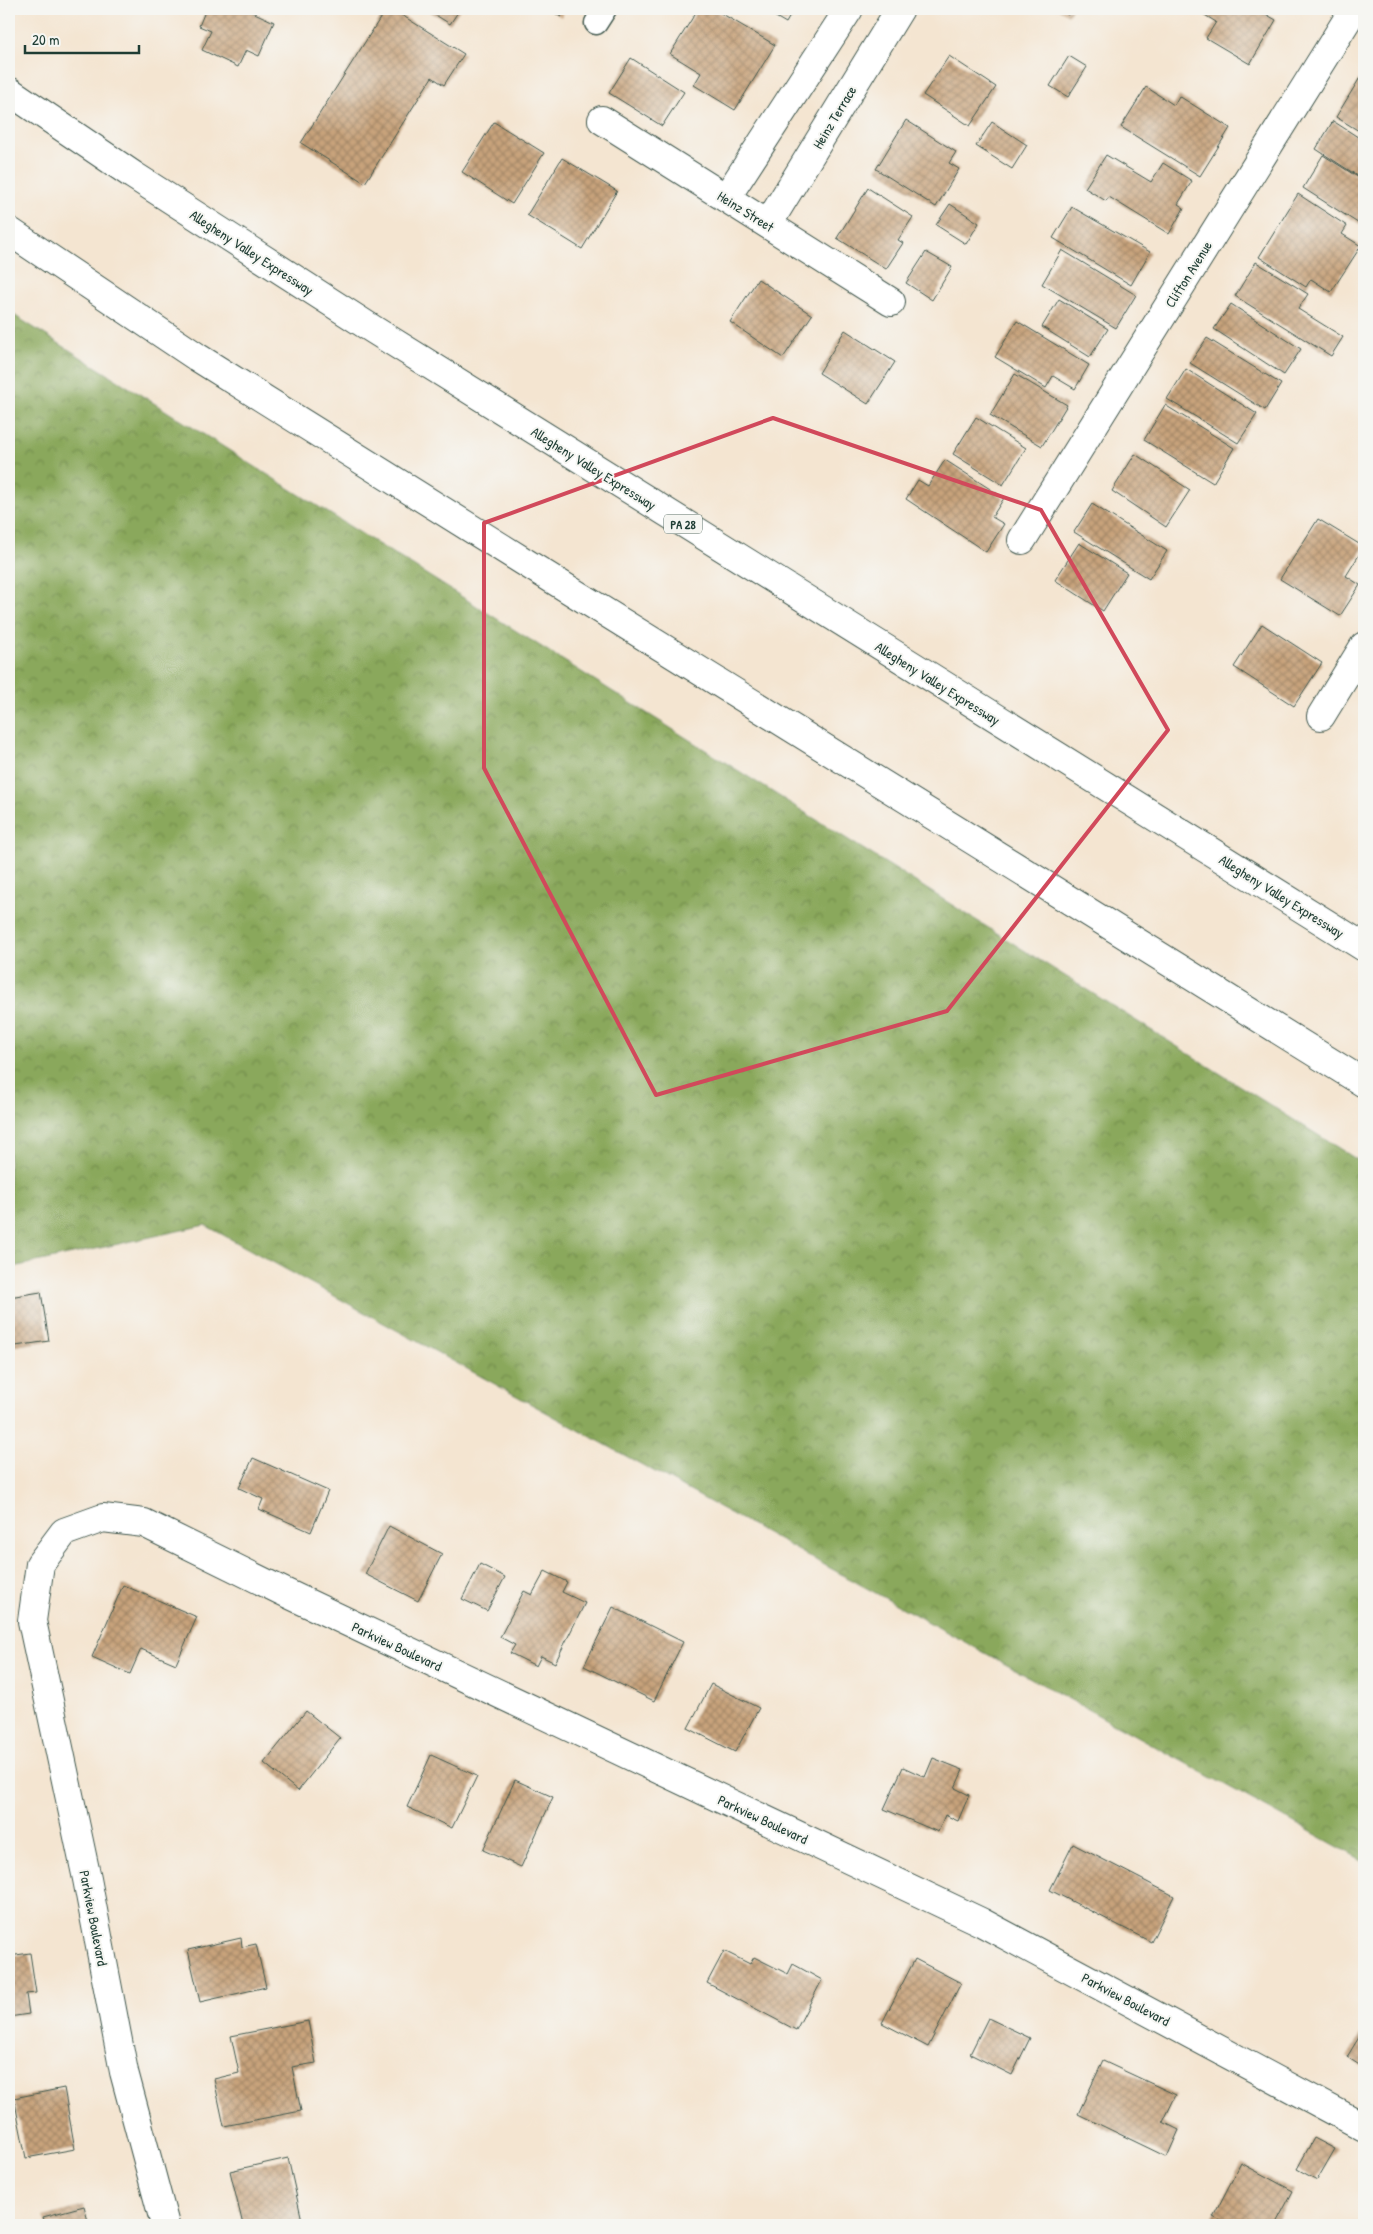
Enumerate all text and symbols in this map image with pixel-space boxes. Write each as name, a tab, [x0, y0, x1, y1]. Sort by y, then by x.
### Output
scale bar	[25, 22, 139, 54]
text: 20 m	[32, 29, 59, 50]
street label: Heinz Terrace	[808, 82, 860, 152]
street label: Heinz Street	[714, 186, 778, 236]
street label: Allegheny Valley Expressway	[186, 205, 318, 300]
street label: Clifton Avenue	[1160, 237, 1216, 311]
street label: Allegheny Valley Expressway	[527, 422, 660, 515]
road number: PA 28	[664, 514, 702, 534]
street label: Allegheny Valley Expressway	[871, 637, 1004, 730]
street label: Allegheny Valley Expressway	[1215, 850, 1348, 943]
street label: Parkview Boulevard	[349, 1617, 445, 1675]
street label: Parkview Boulevard	[715, 1790, 811, 1848]
street label: Parkview Boulevard	[75, 1869, 113, 1968]
street label: Parkview Boulevard	[1079, 1968, 1174, 2030]

